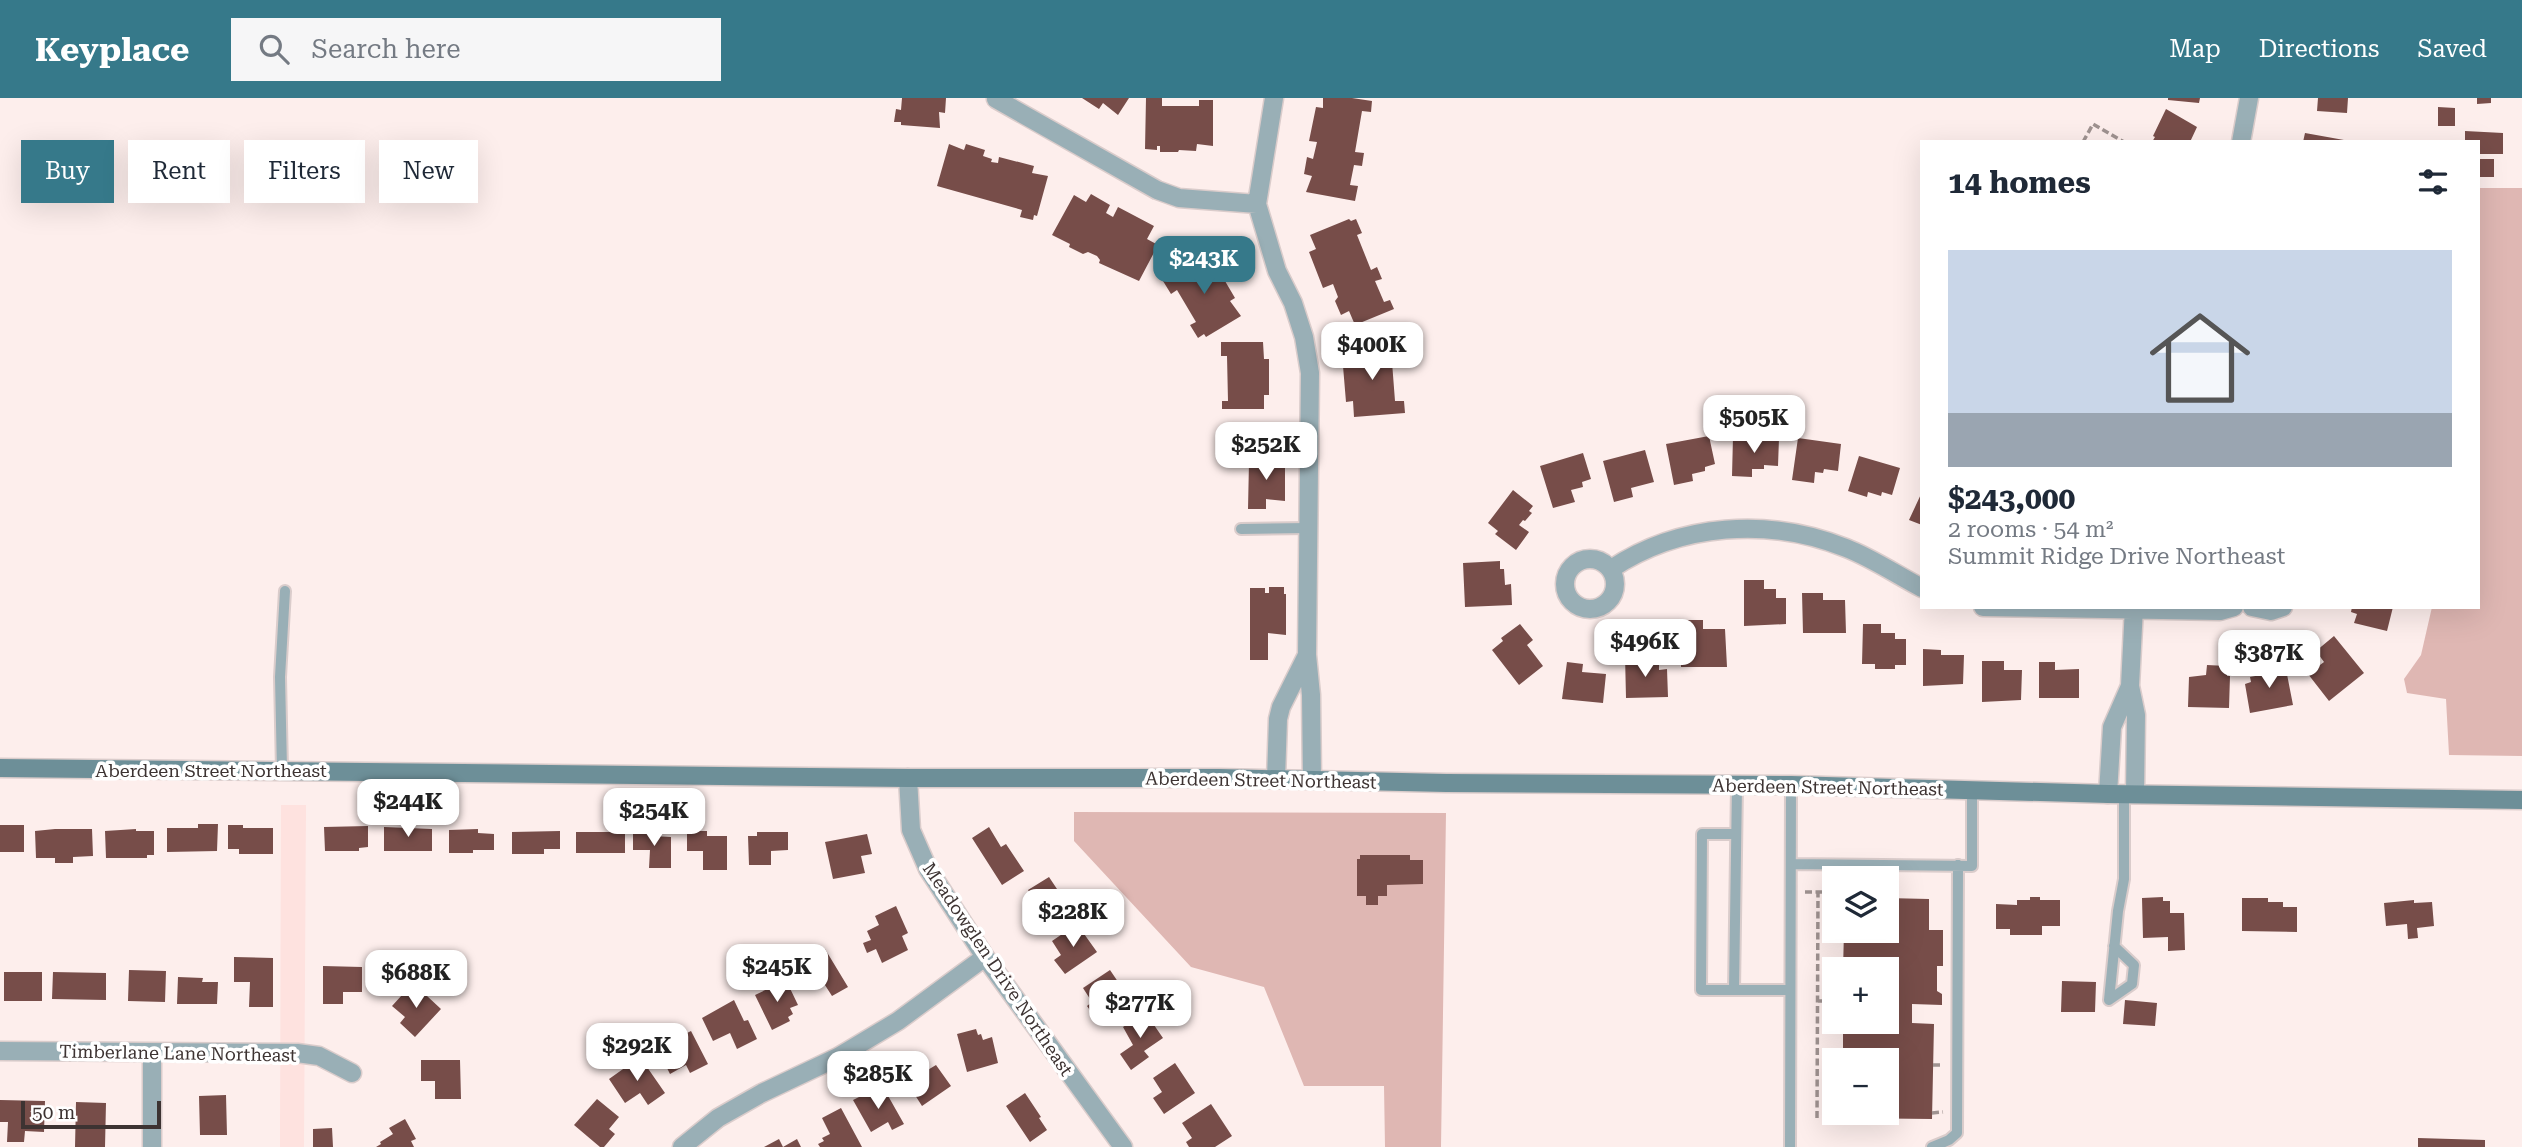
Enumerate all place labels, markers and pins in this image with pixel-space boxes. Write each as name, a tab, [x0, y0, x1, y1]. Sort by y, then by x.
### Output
pin: $243K	[1155, 236, 1253, 296]
pin: $400K	[1323, 322, 1421, 382]
pin: $505K	[1705, 396, 1803, 455]
pin: $252K	[1217, 422, 1315, 482]
pin: $496K	[1596, 620, 1694, 679]
pin: $387K	[2220, 630, 2318, 690]
pin: $244K	[359, 780, 457, 839]
pin: $254K	[605, 788, 703, 848]
pin: $228K	[1024, 890, 1122, 949]
pin: $245K	[728, 944, 826, 1004]
pin: $688K	[367, 950, 465, 1010]
pin: $277K	[1091, 981, 1189, 1040]
pin: $292K	[588, 1024, 686, 1083]
pin: $285K	[829, 1052, 927, 1111]

